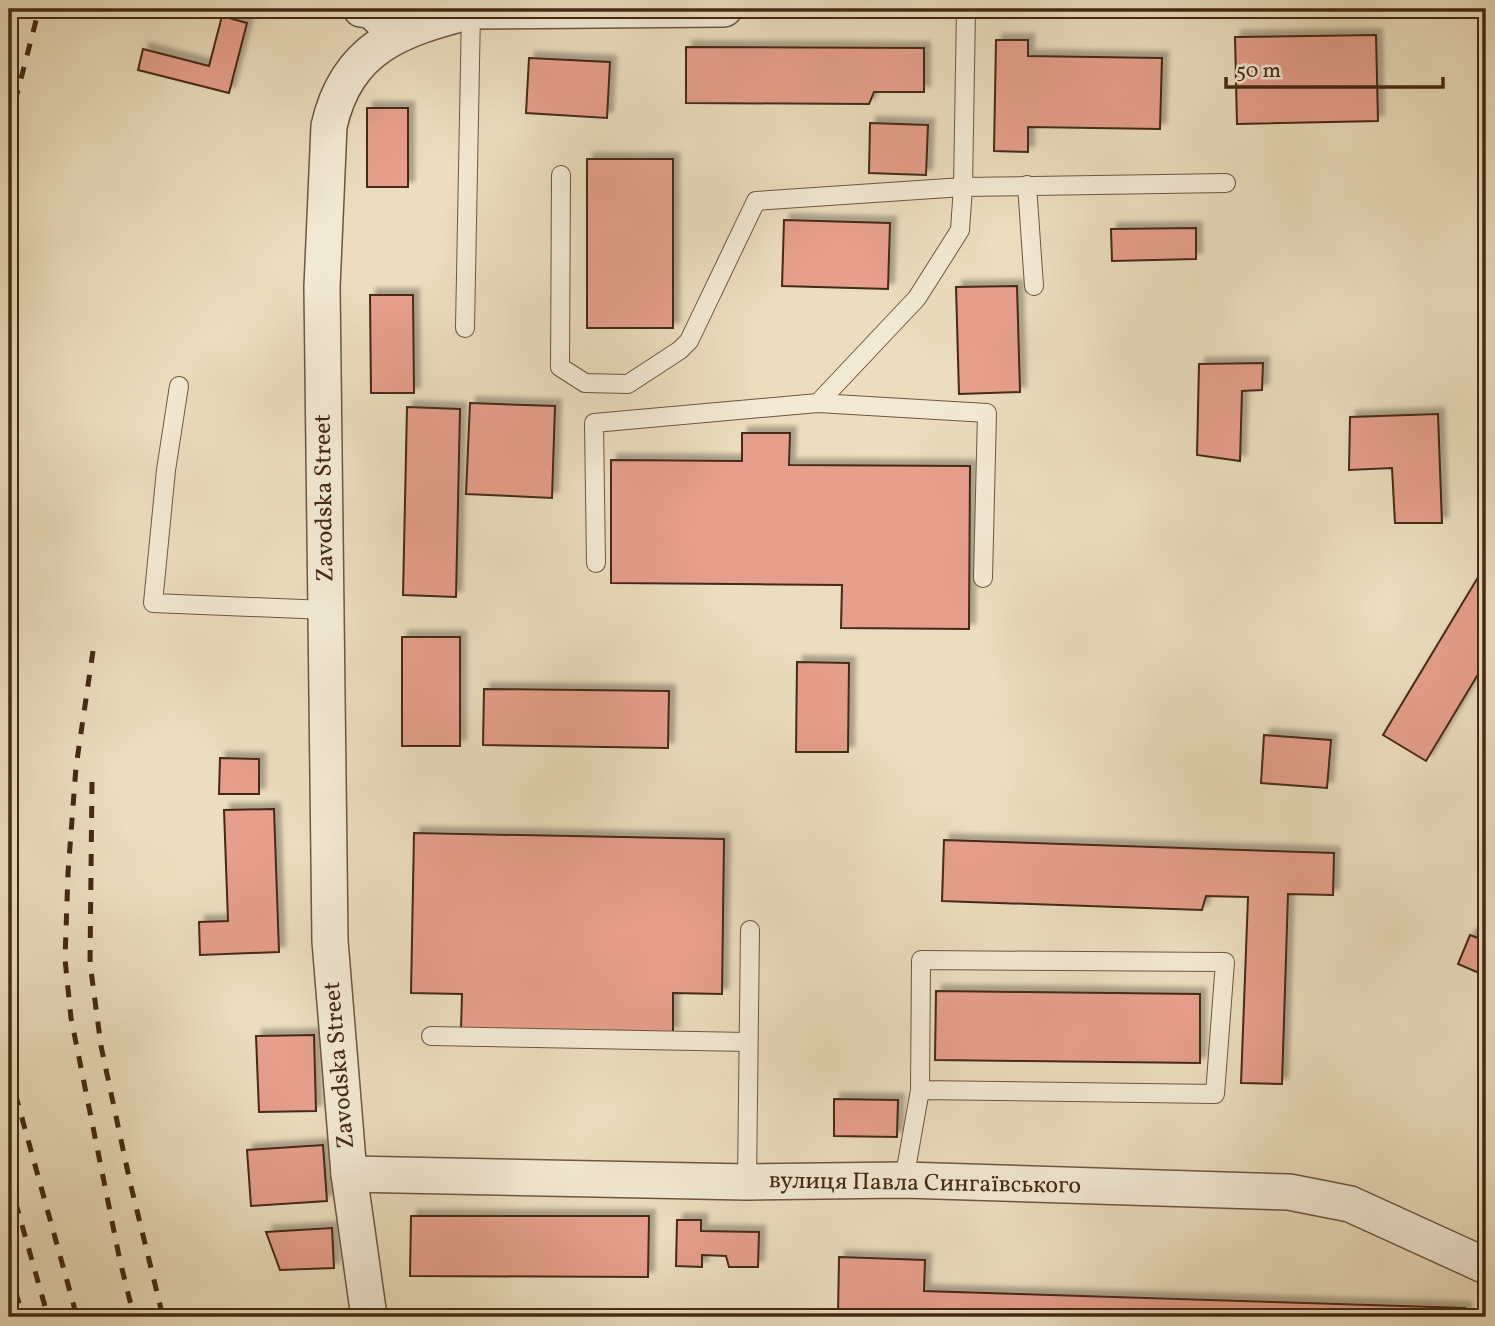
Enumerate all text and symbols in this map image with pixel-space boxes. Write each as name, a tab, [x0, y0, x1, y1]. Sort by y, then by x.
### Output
scale bar	[1226, 46, 1442, 90]
text: 50 m	[1236, 57, 1281, 86]
street label: Zavodska Street	[307, 414, 343, 582]
street label: Zavodska Street	[316, 980, 364, 1150]
street label: вулиця Павла Сингаївського	[768, 1164, 1082, 1204]

